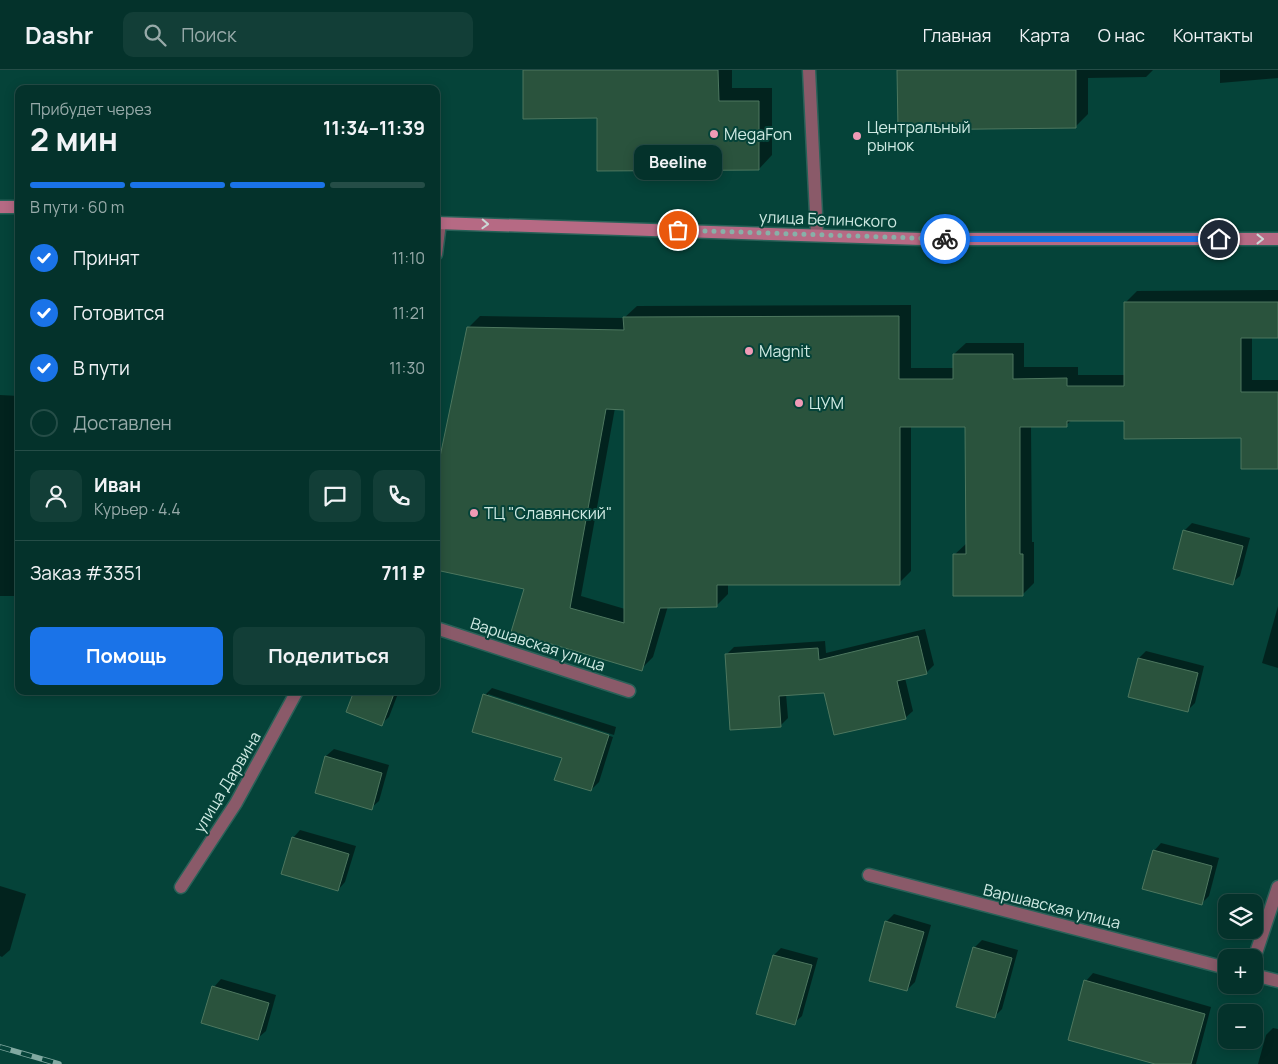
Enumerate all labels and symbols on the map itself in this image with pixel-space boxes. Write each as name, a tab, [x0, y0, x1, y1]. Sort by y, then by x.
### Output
place label: Центральный рынок	[867, 116, 971, 156]
place label: MegaFon	[724, 123, 792, 145]
marker: MegaFon	[708, 128, 720, 140]
marker: Центральный рынок	[851, 130, 863, 142]
callout: Beeline	[634, 145, 722, 180]
street label: улица Белинского	[759, 206, 897, 232]
pin	[657, 209, 699, 251]
courier	[920, 214, 970, 264]
pin	[1198, 218, 1240, 260]
one-way arrow	[481, 219, 489, 230]
one-way arrow	[1256, 234, 1264, 244]
place label: Magnit	[759, 340, 810, 362]
marker: Magnit	[743, 345, 755, 357]
place label: ЦУМ	[809, 392, 844, 414]
marker: ЦУМ	[793, 397, 805, 409]
place label: ТЦ "Славянский"	[484, 502, 612, 524]
marker: ТЦ "Славянский"	[468, 507, 480, 519]
street label: Варшавская улица	[468, 612, 608, 676]
street label: улица Дарвина	[188, 727, 266, 837]
street label: Варшавская улица	[981, 878, 1123, 934]

